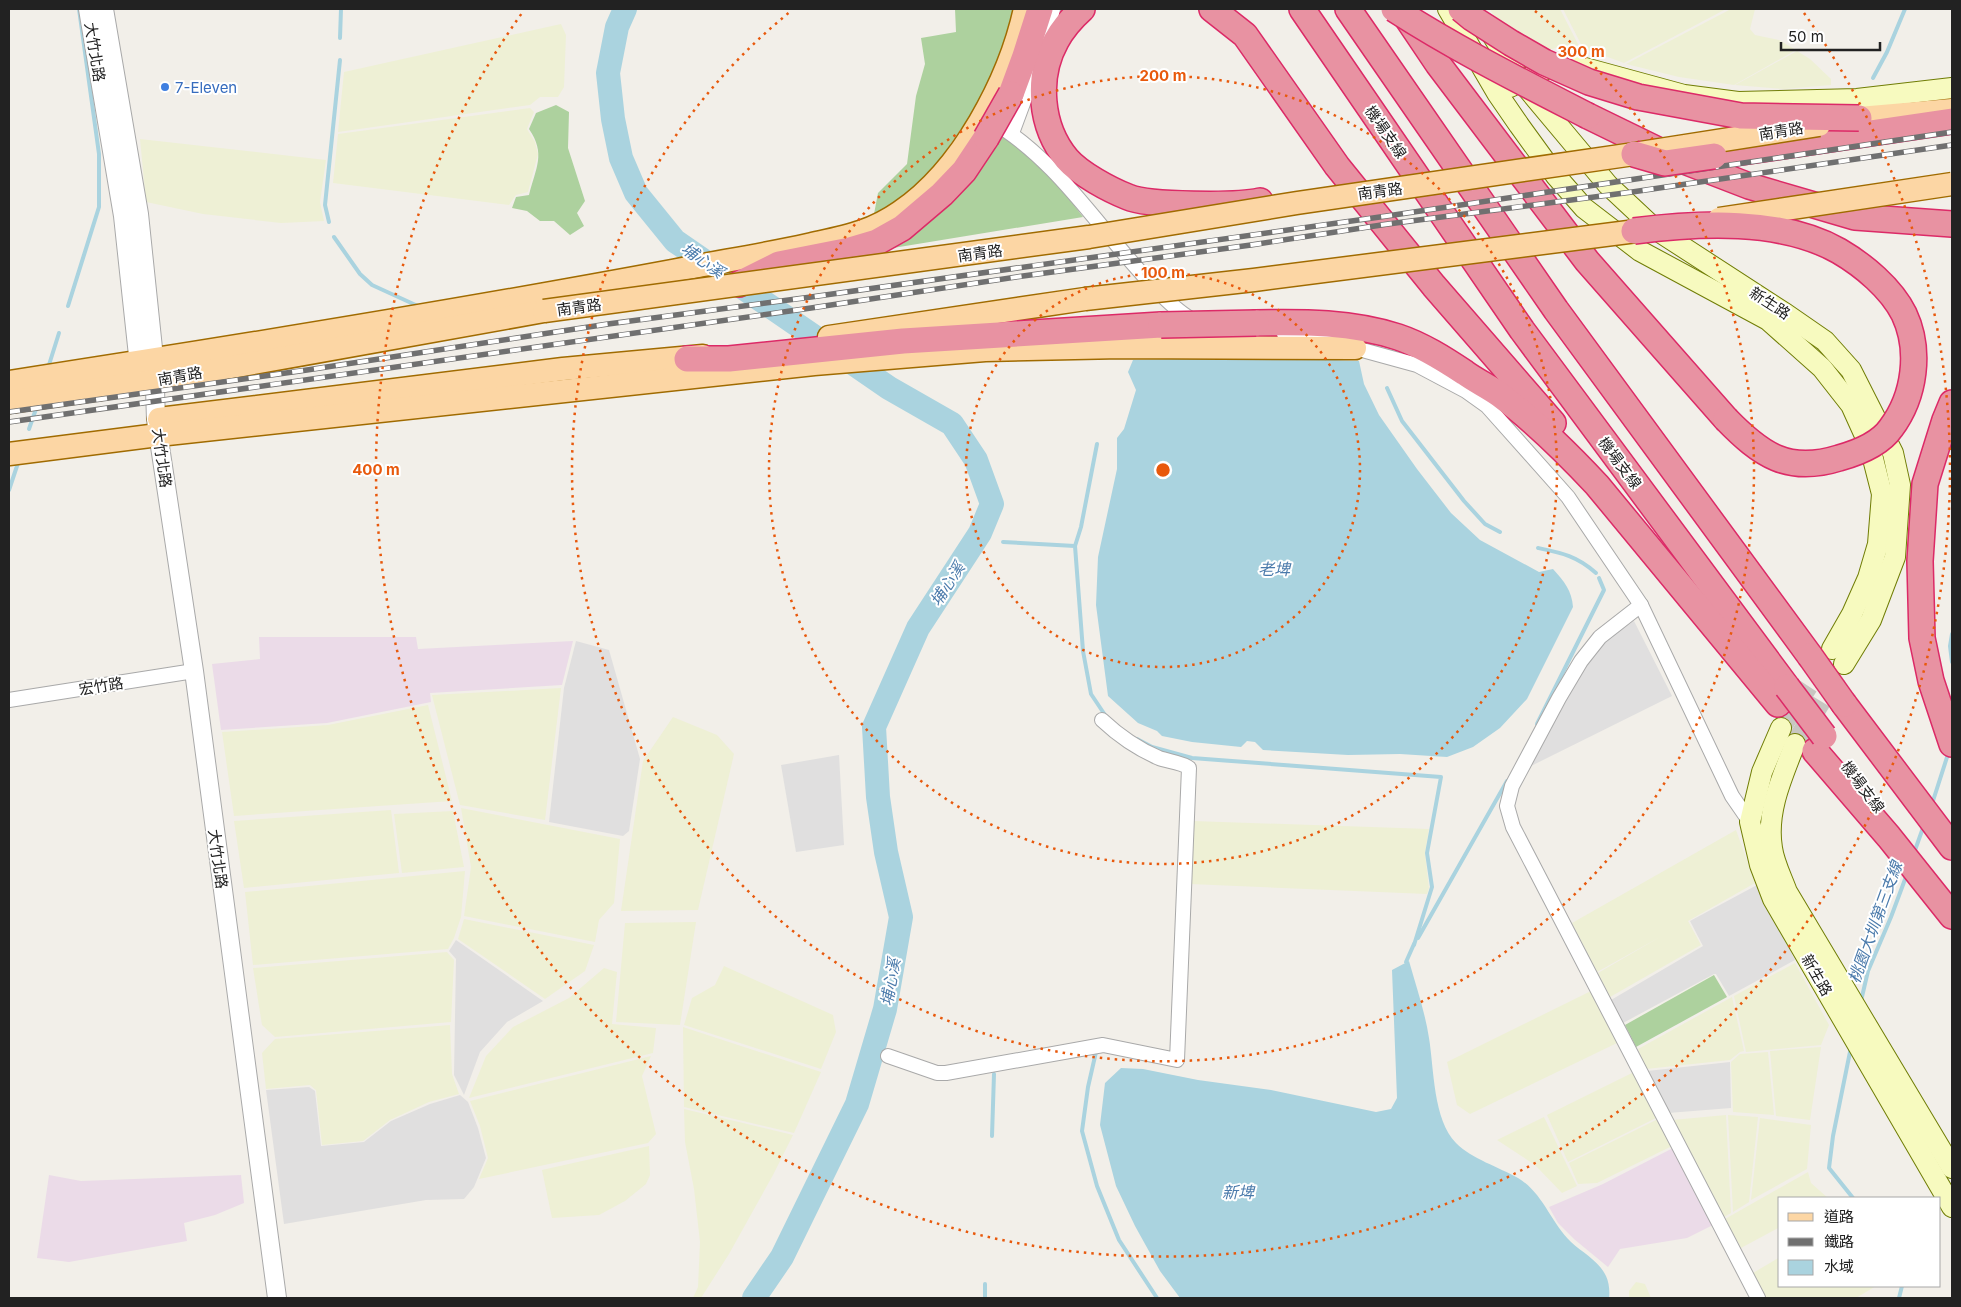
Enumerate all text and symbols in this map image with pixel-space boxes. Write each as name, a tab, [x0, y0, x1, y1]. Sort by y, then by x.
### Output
scale bar	[1781, 20, 1880, 52]
street label: 大竹北路	[81, 21, 109, 83]
text: 50 m	[1788, 27, 1824, 46]
text: 300 m	[1557, 42, 1605, 61]
text: 200 m	[1140, 66, 1186, 85]
place label: 7-Eleven	[175, 78, 237, 97]
marker: 7-Eleven	[159, 81, 171, 93]
street label: 機場支線	[1361, 102, 1411, 162]
street label: 南青路	[1757, 118, 1805, 144]
street label: 南青路	[1356, 178, 1404, 204]
water label: 埔心溪	[678, 238, 730, 283]
street label: 南青路	[956, 240, 1004, 266]
text: 100 m	[1141, 263, 1185, 282]
street label: 新生路	[1746, 283, 1794, 323]
street label: 南青路	[555, 294, 603, 320]
street label: 南青路	[156, 363, 204, 389]
street label: 大竹北路	[148, 427, 176, 489]
street label: 機場支線	[1594, 433, 1646, 493]
text: 400 m	[352, 460, 400, 479]
centre of rings	[1154, 461, 1172, 479]
water label: 埔心溪	[926, 557, 970, 610]
water label: 老埤	[1258, 559, 1292, 579]
street label: 宏竹路	[77, 673, 125, 699]
street label: 機場支線	[1837, 757, 1889, 817]
street label: 大竹北路	[204, 828, 232, 890]
water label: 桃園大圳第三支線	[1844, 857, 1907, 986]
street label: 新生路	[1798, 951, 1836, 999]
water label: 埔心溪	[876, 955, 904, 1007]
water label: 新埤	[1222, 1182, 1256, 1202]
legend	[1778, 1197, 1941, 1287]
text: 道路	[1824, 1207, 1854, 1226]
text: 鐵路	[1824, 1232, 1854, 1251]
text: 水域	[1824, 1257, 1854, 1276]

